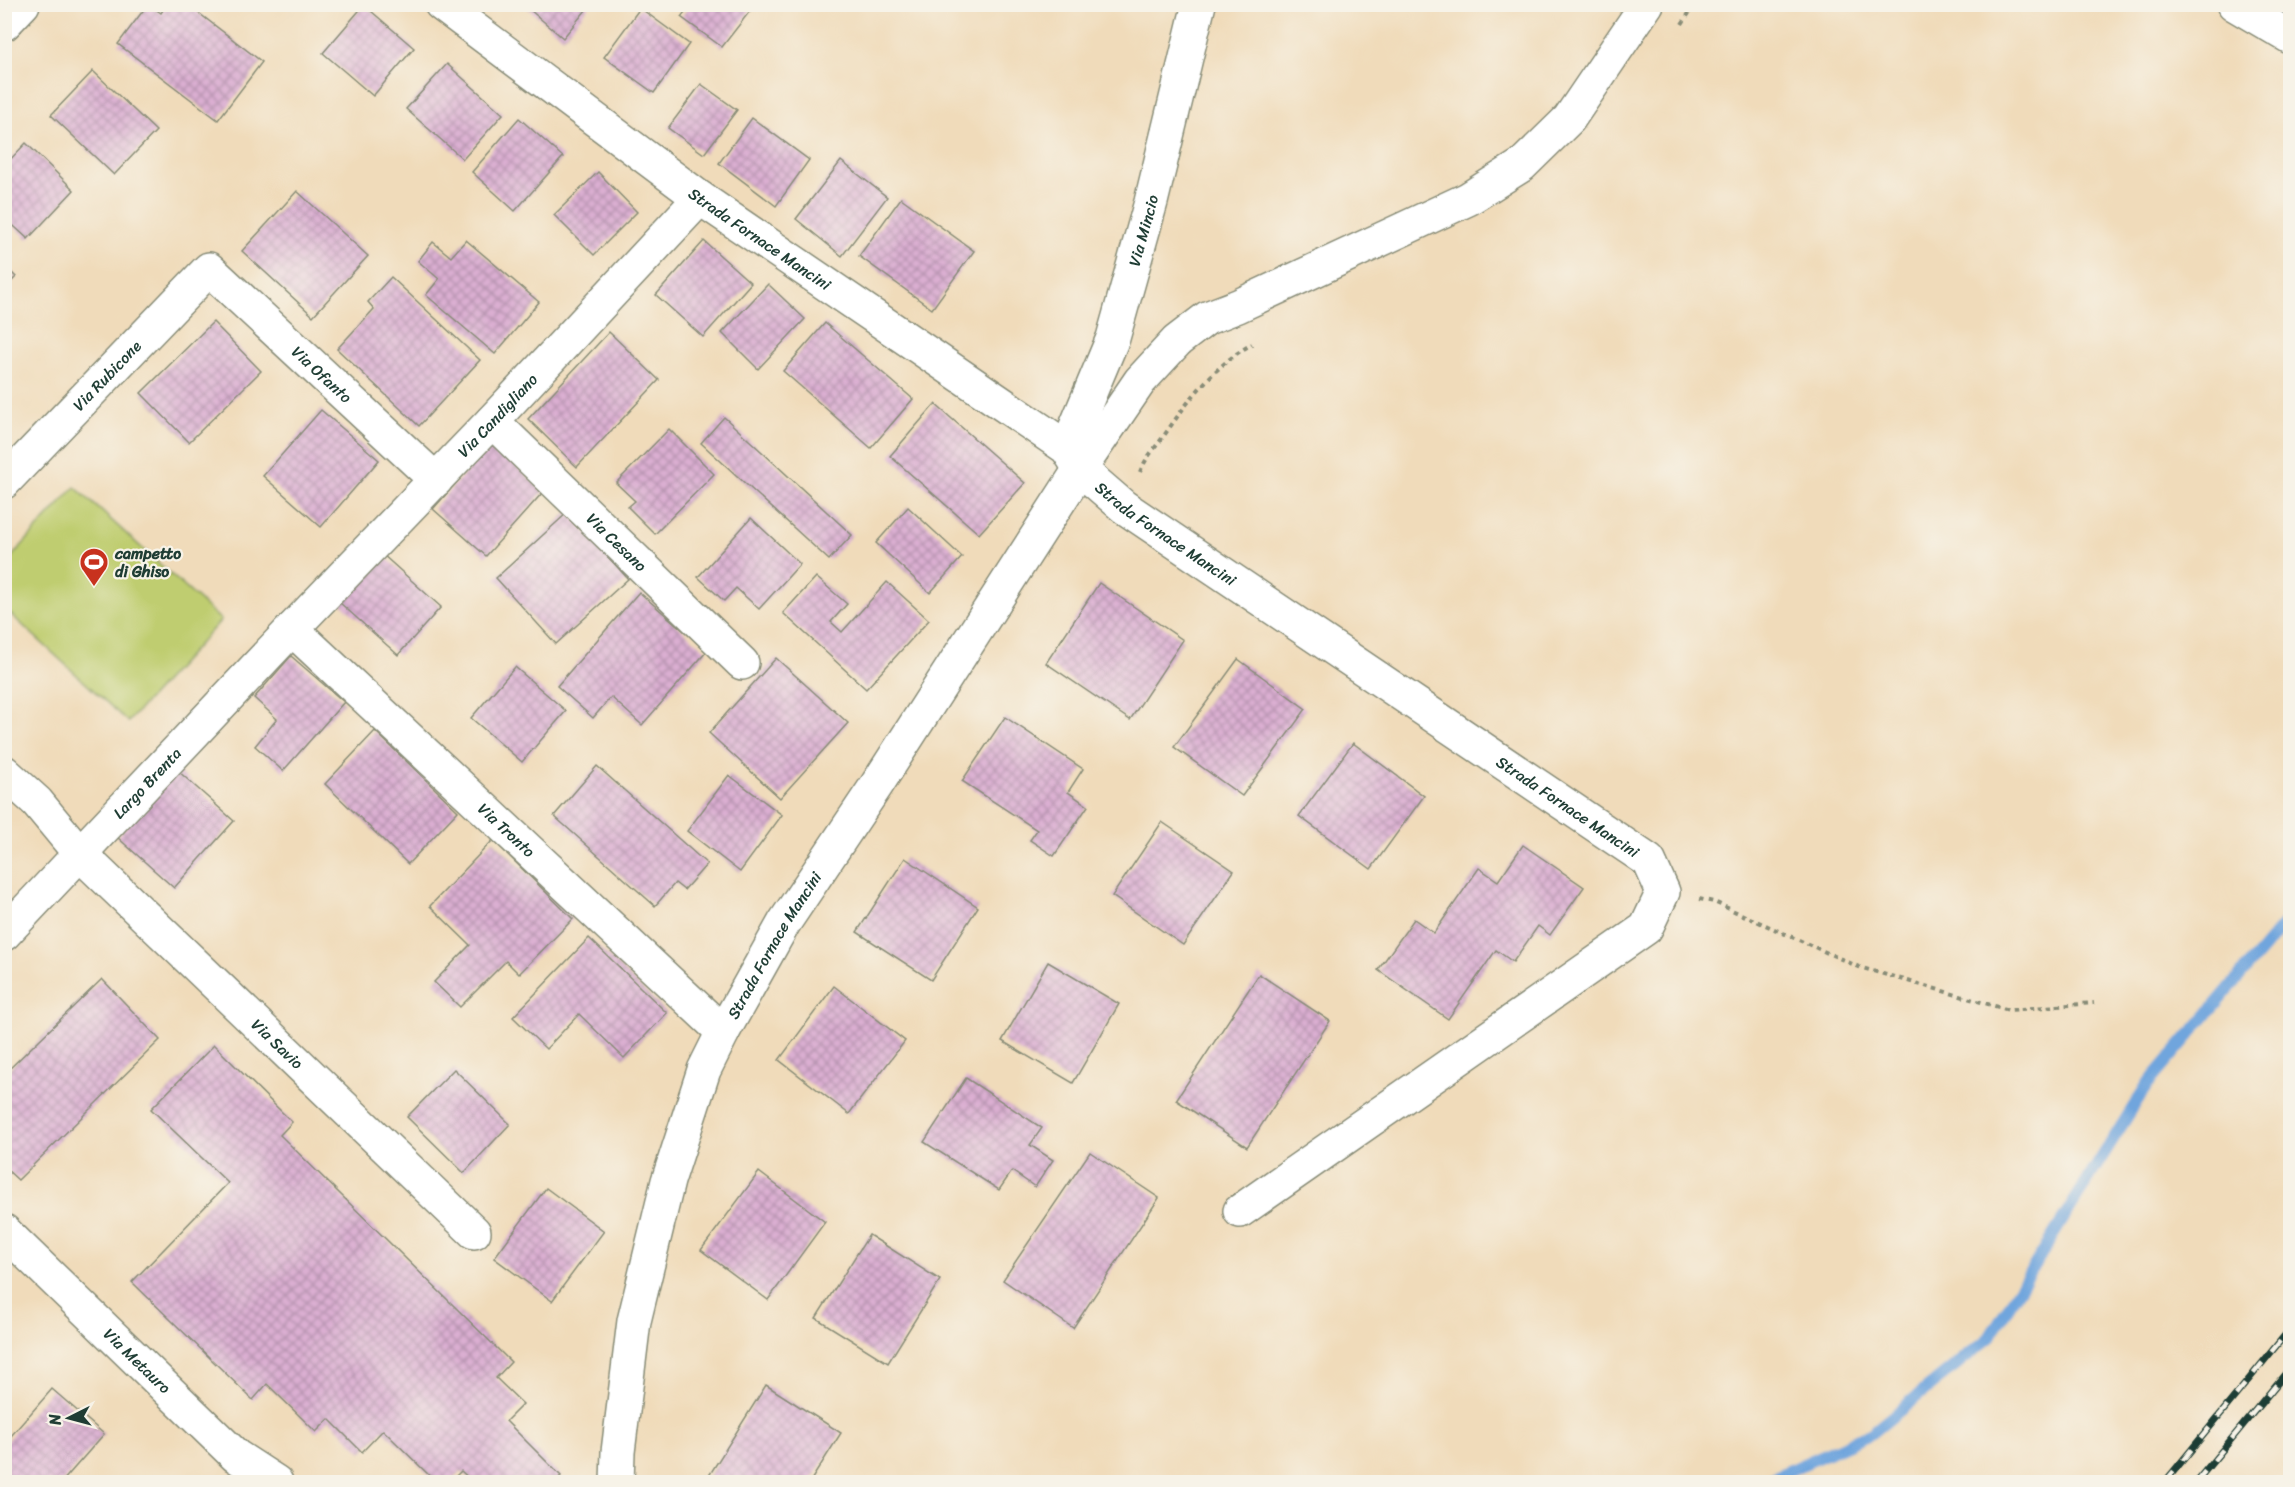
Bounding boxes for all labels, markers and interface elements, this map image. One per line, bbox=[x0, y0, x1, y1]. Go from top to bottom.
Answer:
street label: Strada Fornace Mancini bbox=[682, 180, 838, 299]
street label: Via Mincio bbox=[1120, 192, 1167, 270]
street label: Via Rubicone bbox=[65, 333, 149, 418]
street label: Via Ofanto bbox=[284, 338, 359, 411]
street label: Via Candigliano bbox=[450, 366, 545, 464]
street label: Strada Fornace Mancini bbox=[1088, 474, 1243, 594]
street label: Via Cesano bbox=[579, 506, 654, 579]
place label: campetto di Ghiso bbox=[114, 539, 181, 586]
sports icon: campetto di Ghiso bbox=[78, 546, 110, 588]
street label: Largo Brenta bbox=[106, 740, 189, 826]
street label: Strada Fornace Mancini bbox=[1490, 748, 1646, 866]
street label: Via Tronto bbox=[471, 795, 542, 865]
street label: Strada Fornace Mancini bbox=[719, 865, 830, 1025]
street label: Via Savio bbox=[244, 1011, 311, 1077]
street label: Via Metauro bbox=[96, 1321, 178, 1401]
north arrow bbox=[39, 1388, 99, 1448]
text: N bbox=[39, 1412, 70, 1428]

